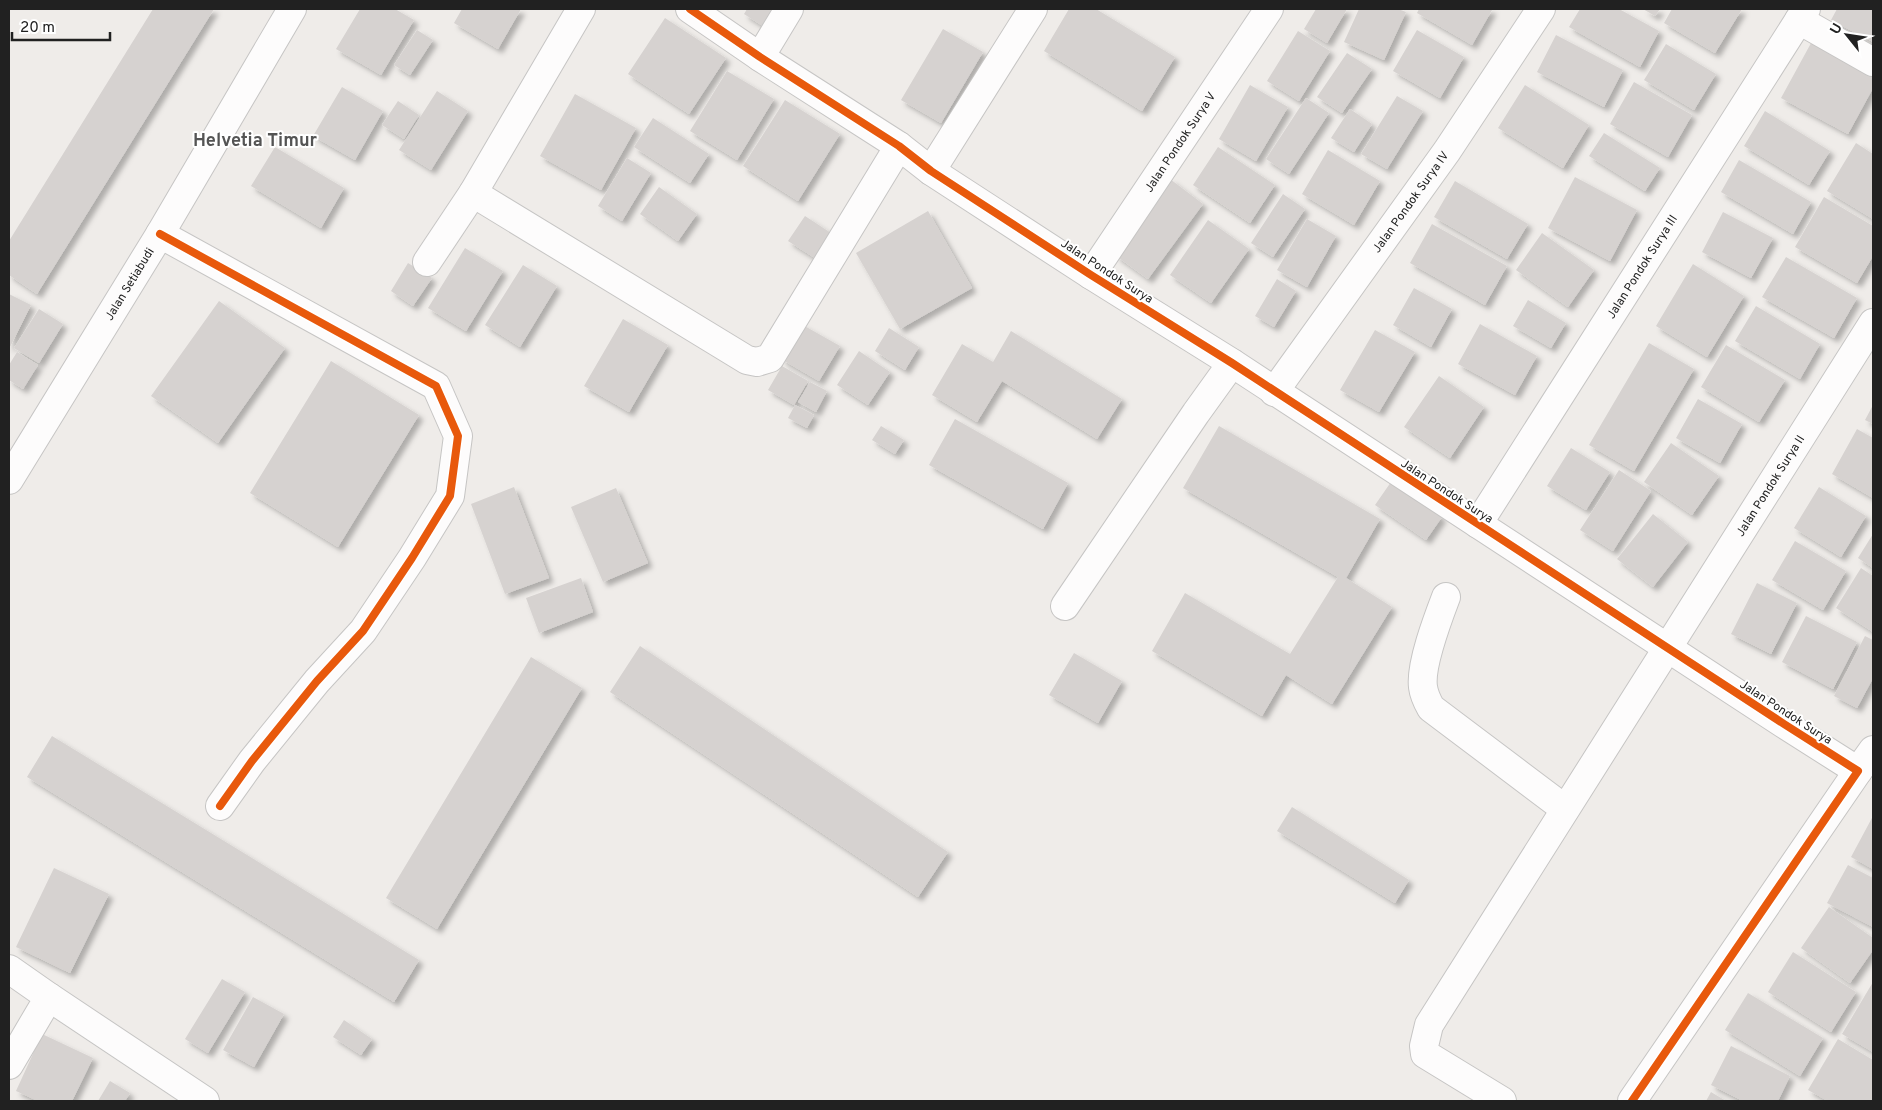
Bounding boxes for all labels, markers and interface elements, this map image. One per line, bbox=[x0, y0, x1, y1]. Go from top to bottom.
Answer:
scale bar bbox=[12, 10, 110, 42]
north arrow bbox=[1822, 10, 1872, 60]
text: 20 m bbox=[20, 19, 55, 38]
text: U bbox=[1827, 21, 1847, 38]
street label: Jalan Pondok Surya V bbox=[1142, 89, 1220, 196]
district label: Helvetia Timur bbox=[193, 130, 318, 153]
street label: Jalan Pondok Surya IV bbox=[1369, 148, 1453, 256]
street label: Jalan Pondok Surya III bbox=[1604, 212, 1682, 322]
street label: Jalan Pondok Surya bbox=[1057, 236, 1156, 308]
street label: Jalan Setiabudi bbox=[102, 245, 159, 324]
street label: Jalan Pondok Surya II bbox=[1733, 433, 1809, 540]
street label: Jalan Pondok Surya bbox=[1397, 456, 1496, 528]
street label: Jalan Pondok Surya bbox=[1736, 677, 1835, 749]

